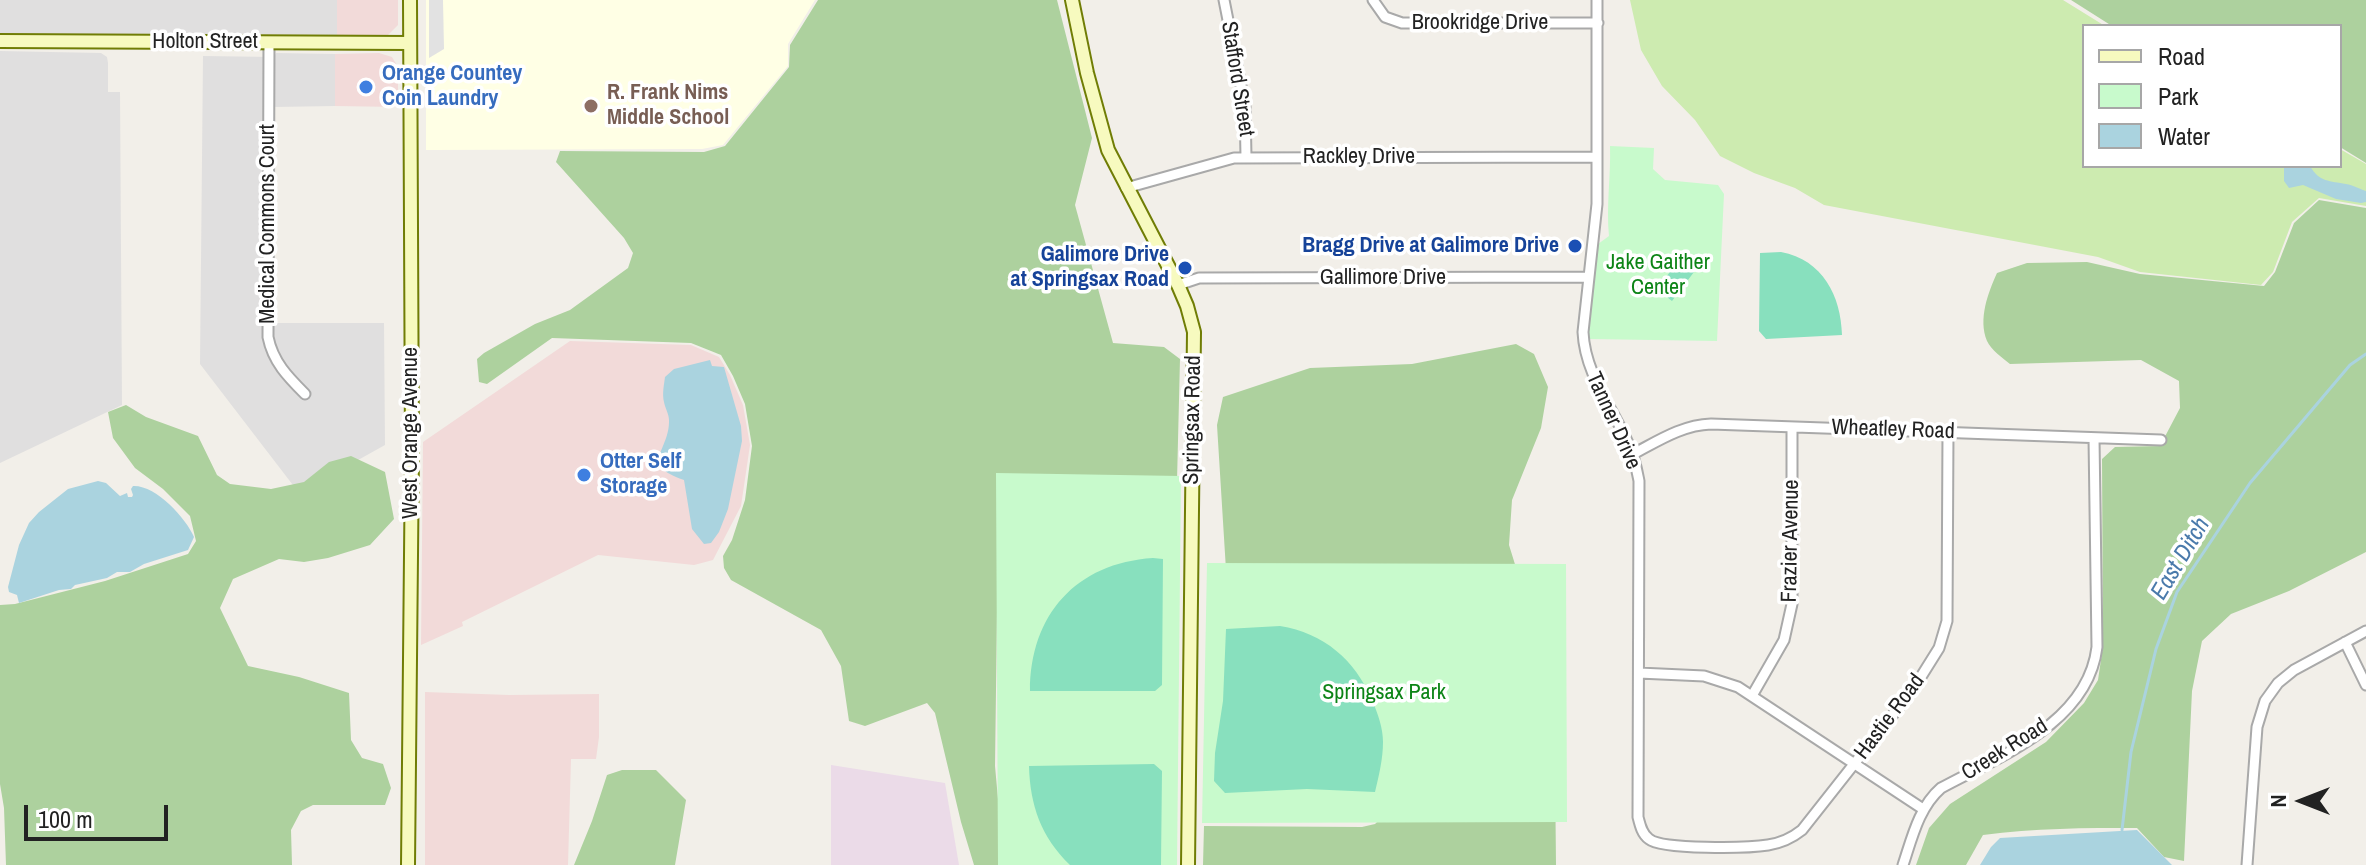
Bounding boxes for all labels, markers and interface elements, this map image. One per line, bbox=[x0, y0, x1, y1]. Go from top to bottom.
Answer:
street label: Brookridge Drive bbox=[1412, 10, 1548, 36]
street label: Stafford Street bbox=[1215, 20, 1259, 138]
legend bbox=[2082, 24, 2342, 168]
street label: Holton Street bbox=[152, 29, 258, 55]
text: Road bbox=[2158, 40, 2205, 72]
place label: Orange Countey Coin Laundry bbox=[382, 61, 522, 112]
marker: Orange Countey Coin Laundry bbox=[357, 78, 375, 96]
place label: R. Frank Nims Middle School bbox=[607, 80, 729, 132]
text: Park bbox=[2158, 80, 2198, 112]
marker: R. Frank Nims Middle School bbox=[582, 97, 600, 115]
text: Water bbox=[2158, 120, 2210, 152]
street label: Medical Commons Court bbox=[255, 124, 281, 324]
street label: Rackley Drive bbox=[1303, 144, 1415, 170]
place label: Bragg Drive at Galimore Drive bbox=[1302, 233, 1559, 259]
marker: Bragg Drive at Galimore Drive bbox=[1566, 237, 1584, 255]
place label: Galimore Drive at Springsax Road bbox=[1011, 242, 1169, 294]
park label: Jake Gaither Center bbox=[1606, 250, 1710, 302]
marker: Galimore Drive at Springsax Road bbox=[1176, 259, 1194, 277]
street label: Gallimore Drive bbox=[1320, 265, 1446, 291]
street label: West Orange Avenue bbox=[398, 347, 424, 519]
street label: Springsax Road bbox=[1179, 355, 1207, 485]
street label: Tanner Drive bbox=[1580, 368, 1646, 474]
street label: Wheatley Road bbox=[1831, 415, 1955, 445]
place label: Otter Self Storage bbox=[600, 449, 681, 500]
marker: Otter Self Storage bbox=[575, 466, 593, 484]
street label: Frazier Avenue bbox=[1777, 479, 1805, 603]
water label: East Ditch bbox=[2145, 513, 2217, 605]
street label: Hastie Road bbox=[1849, 669, 1931, 765]
park label: Springsax Park bbox=[1322, 680, 1446, 706]
street label: Creek Road bbox=[1957, 713, 2053, 787]
north arrow bbox=[2262, 761, 2342, 841]
scale bar bbox=[28, 789, 172, 839]
text: N bbox=[2263, 794, 2293, 808]
text: 100 m bbox=[38, 803, 93, 835]

